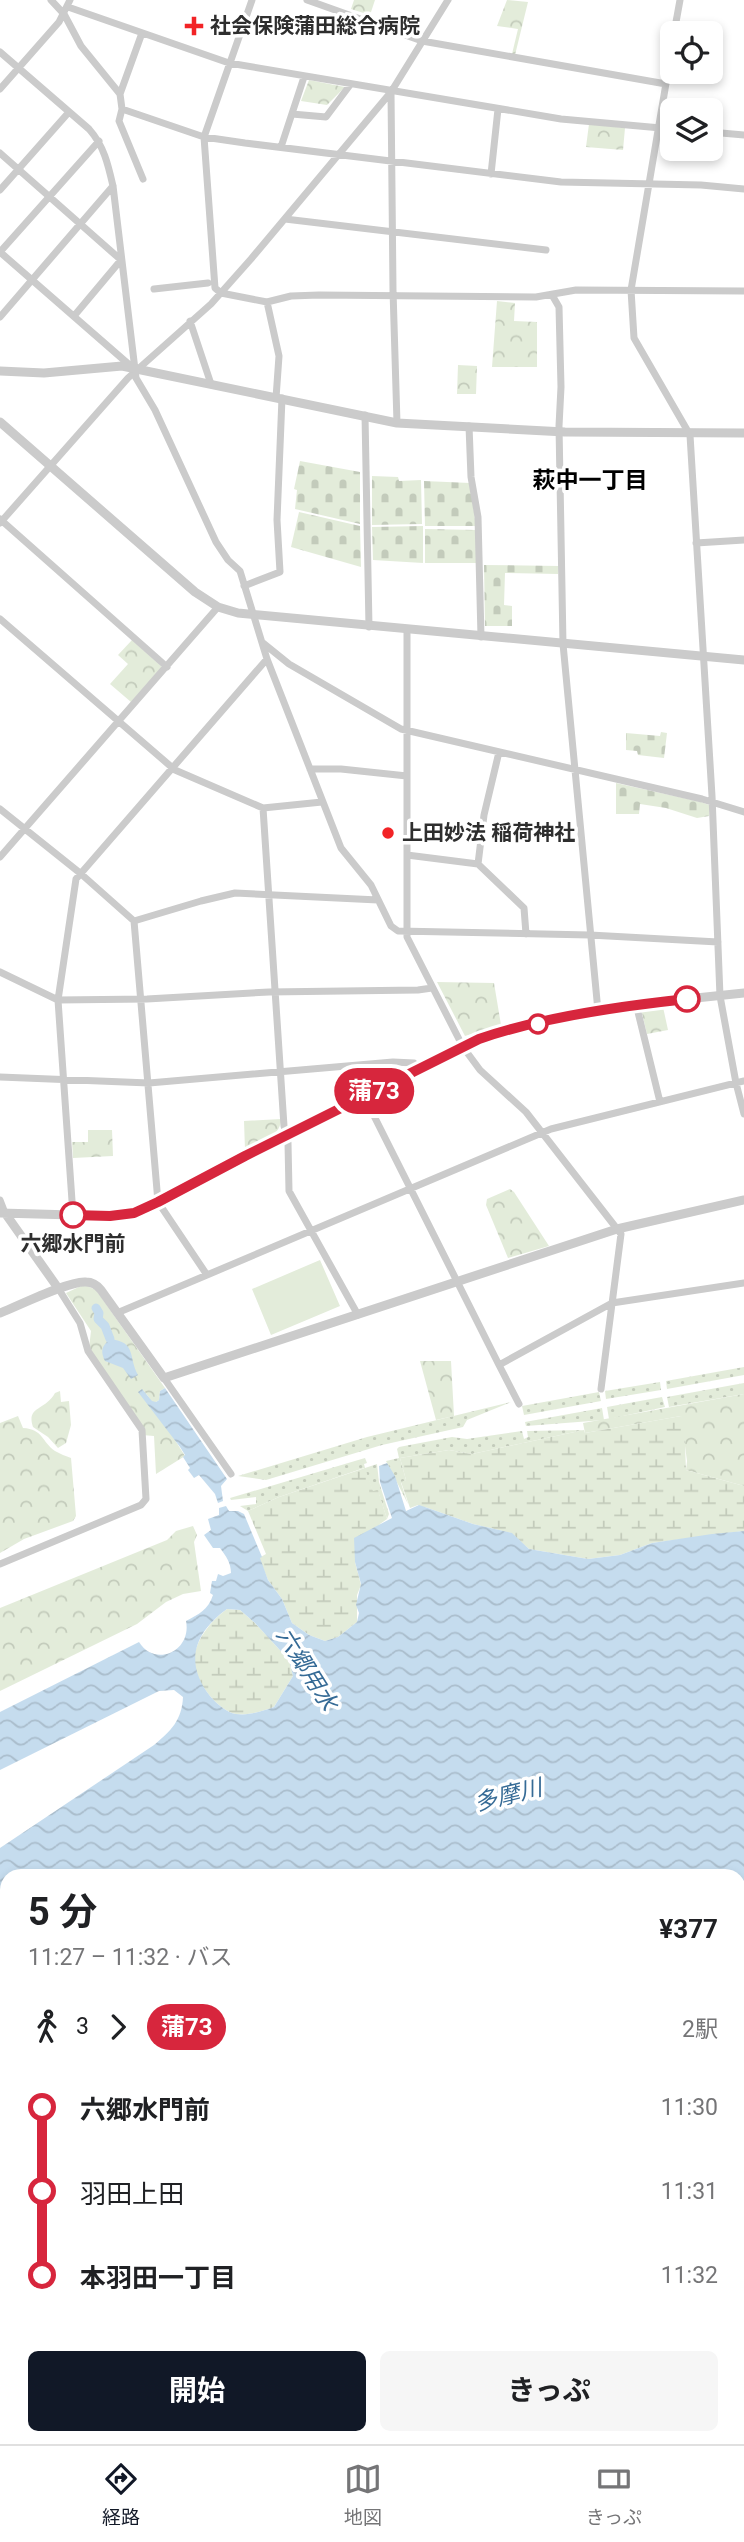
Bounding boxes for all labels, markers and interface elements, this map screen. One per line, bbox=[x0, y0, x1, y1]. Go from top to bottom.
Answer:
place label: 社会保険蒲田総合病院 bbox=[210, 14, 420, 38]
marker: 社会保険蒲田総合病院 bbox=[184, 16, 204, 36]
map controls bbox=[660, 21, 723, 161]
button: locate bbox=[660, 21, 723, 84]
button: layers bbox=[660, 98, 723, 161]
district label: 萩中一丁目 bbox=[533, 467, 648, 494]
place label: 上田妙法 稲荷神社 bbox=[402, 821, 575, 845]
marker: 上田妙法 稲荷神社 bbox=[380, 825, 396, 841]
unlabelled marker bbox=[674, 986, 700, 1012]
unlabelled marker bbox=[528, 1014, 548, 1034]
line badge: 蒲73 bbox=[334, 1068, 414, 1114]
text: 蒲73 bbox=[348, 1077, 400, 1105]
marker: 六郷水門前 bbox=[60, 1202, 86, 1228]
place label: 六郷水門前 bbox=[21, 1232, 126, 1256]
water label: 六郷用水 bbox=[271, 1623, 344, 1718]
water label: 多摩川 bbox=[471, 1773, 548, 1817]
text: 5 分 bbox=[28, 1890, 97, 1934]
text: ¥377 bbox=[659, 1914, 718, 1944]
text: 11:27 – 11:32 · バス bbox=[28, 1944, 232, 1971]
icon: walk bbox=[28, 2008, 66, 2046]
icon: forward bbox=[99, 2008, 137, 2046]
text: 3 bbox=[76, 2013, 89, 2040]
text: 蒲73 bbox=[161, 2013, 212, 2041]
text: 2駅 bbox=[682, 2016, 718, 2043]
text: 11:30 bbox=[661, 2094, 718, 2121]
text: 六郷水門前 bbox=[80, 2095, 210, 2125]
text: 11:31 bbox=[661, 2178, 718, 2205]
text: 羽田上田 bbox=[80, 2179, 184, 2209]
text: 11:32 bbox=[661, 2262, 718, 2289]
text: 本羽田一丁目 bbox=[80, 2263, 236, 2293]
button: 開始 bbox=[28, 2351, 366, 2431]
button: きっぷ bbox=[380, 2351, 718, 2431]
tab: 経路 bbox=[102, 2460, 140, 2529]
tab: 地図 bbox=[344, 2460, 382, 2529]
tab: きっぷ bbox=[586, 2460, 642, 2529]

